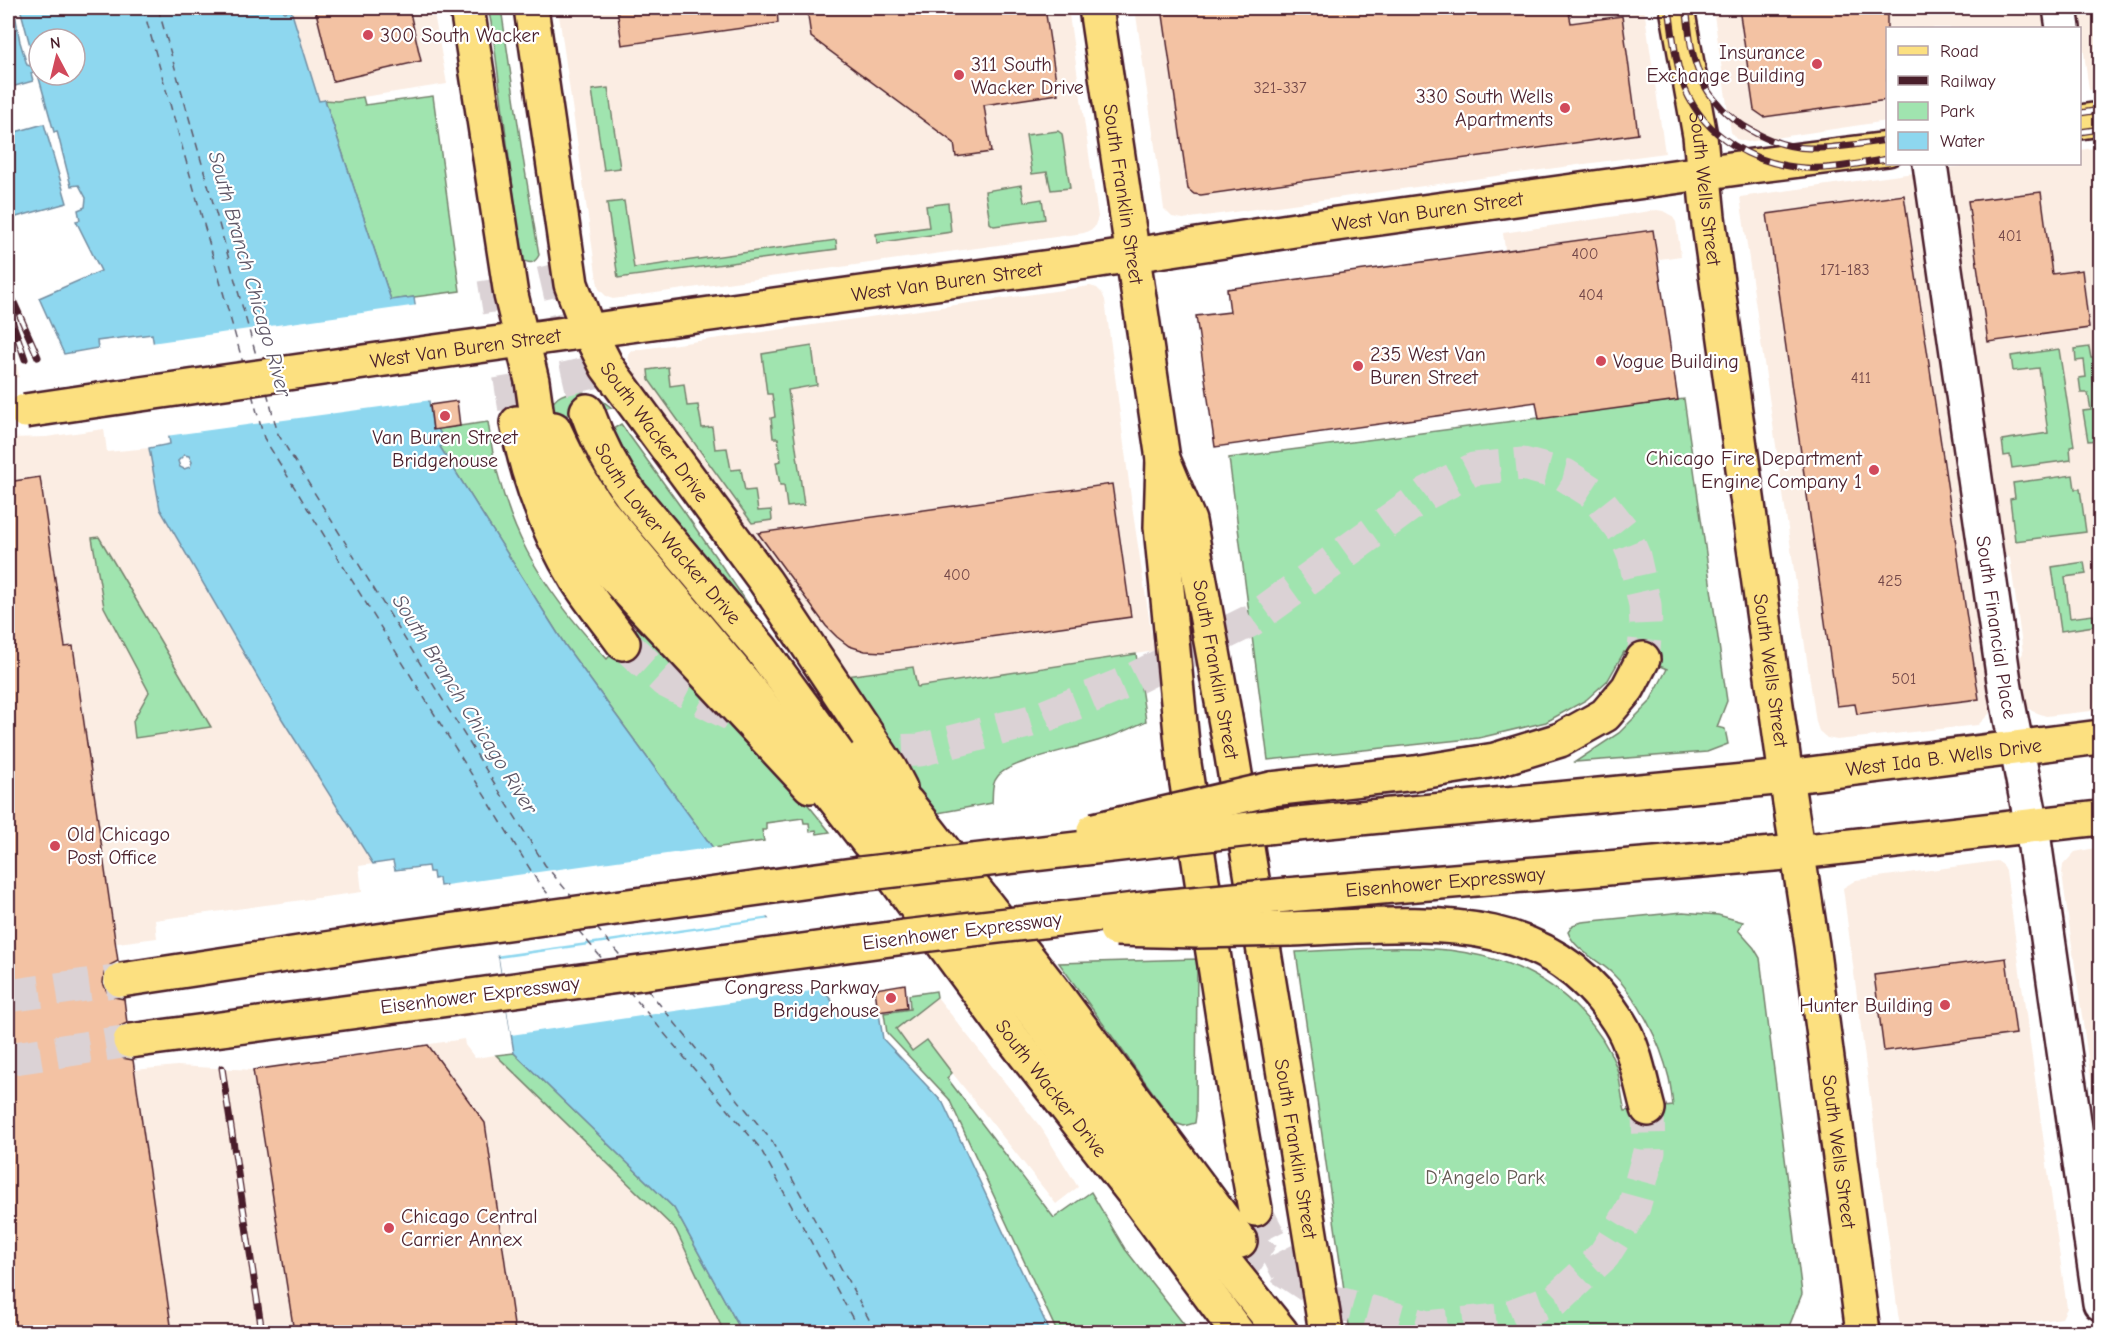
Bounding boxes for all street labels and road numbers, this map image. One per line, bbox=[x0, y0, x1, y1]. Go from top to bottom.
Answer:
street label: South Franklin Street bbox=[1099, 102, 1149, 287]
street label: South Wells Street bbox=[1684, 110, 1726, 268]
street label: West Van Buren Street bbox=[1331, 186, 1526, 236]
street label: West Van Buren Street bbox=[850, 257, 1045, 306]
street label: West Van Buren Street bbox=[368, 323, 563, 373]
street label: South Wacker Drive bbox=[596, 357, 714, 506]
street label: South Lower Wacker Drive bbox=[590, 439, 746, 629]
street label: South Financial Place bbox=[1972, 534, 2022, 721]
street label: South Franklin Street bbox=[1188, 578, 1244, 762]
street label: South Wells Street bbox=[1749, 592, 1793, 750]
street label: West Ida B. Wells Drive bbox=[1844, 733, 2043, 781]
street label: Eisenhower Expressway bbox=[1344, 862, 1546, 902]
street label: Eisenhower Expressway bbox=[861, 907, 1063, 955]
street label: Eisenhower Expressway bbox=[379, 971, 581, 1019]
street label: South Wacker Drive bbox=[991, 1015, 1112, 1161]
street label: South Franklin Street bbox=[1270, 1057, 1322, 1242]
street label: South Wells Street bbox=[1818, 1073, 1861, 1231]

